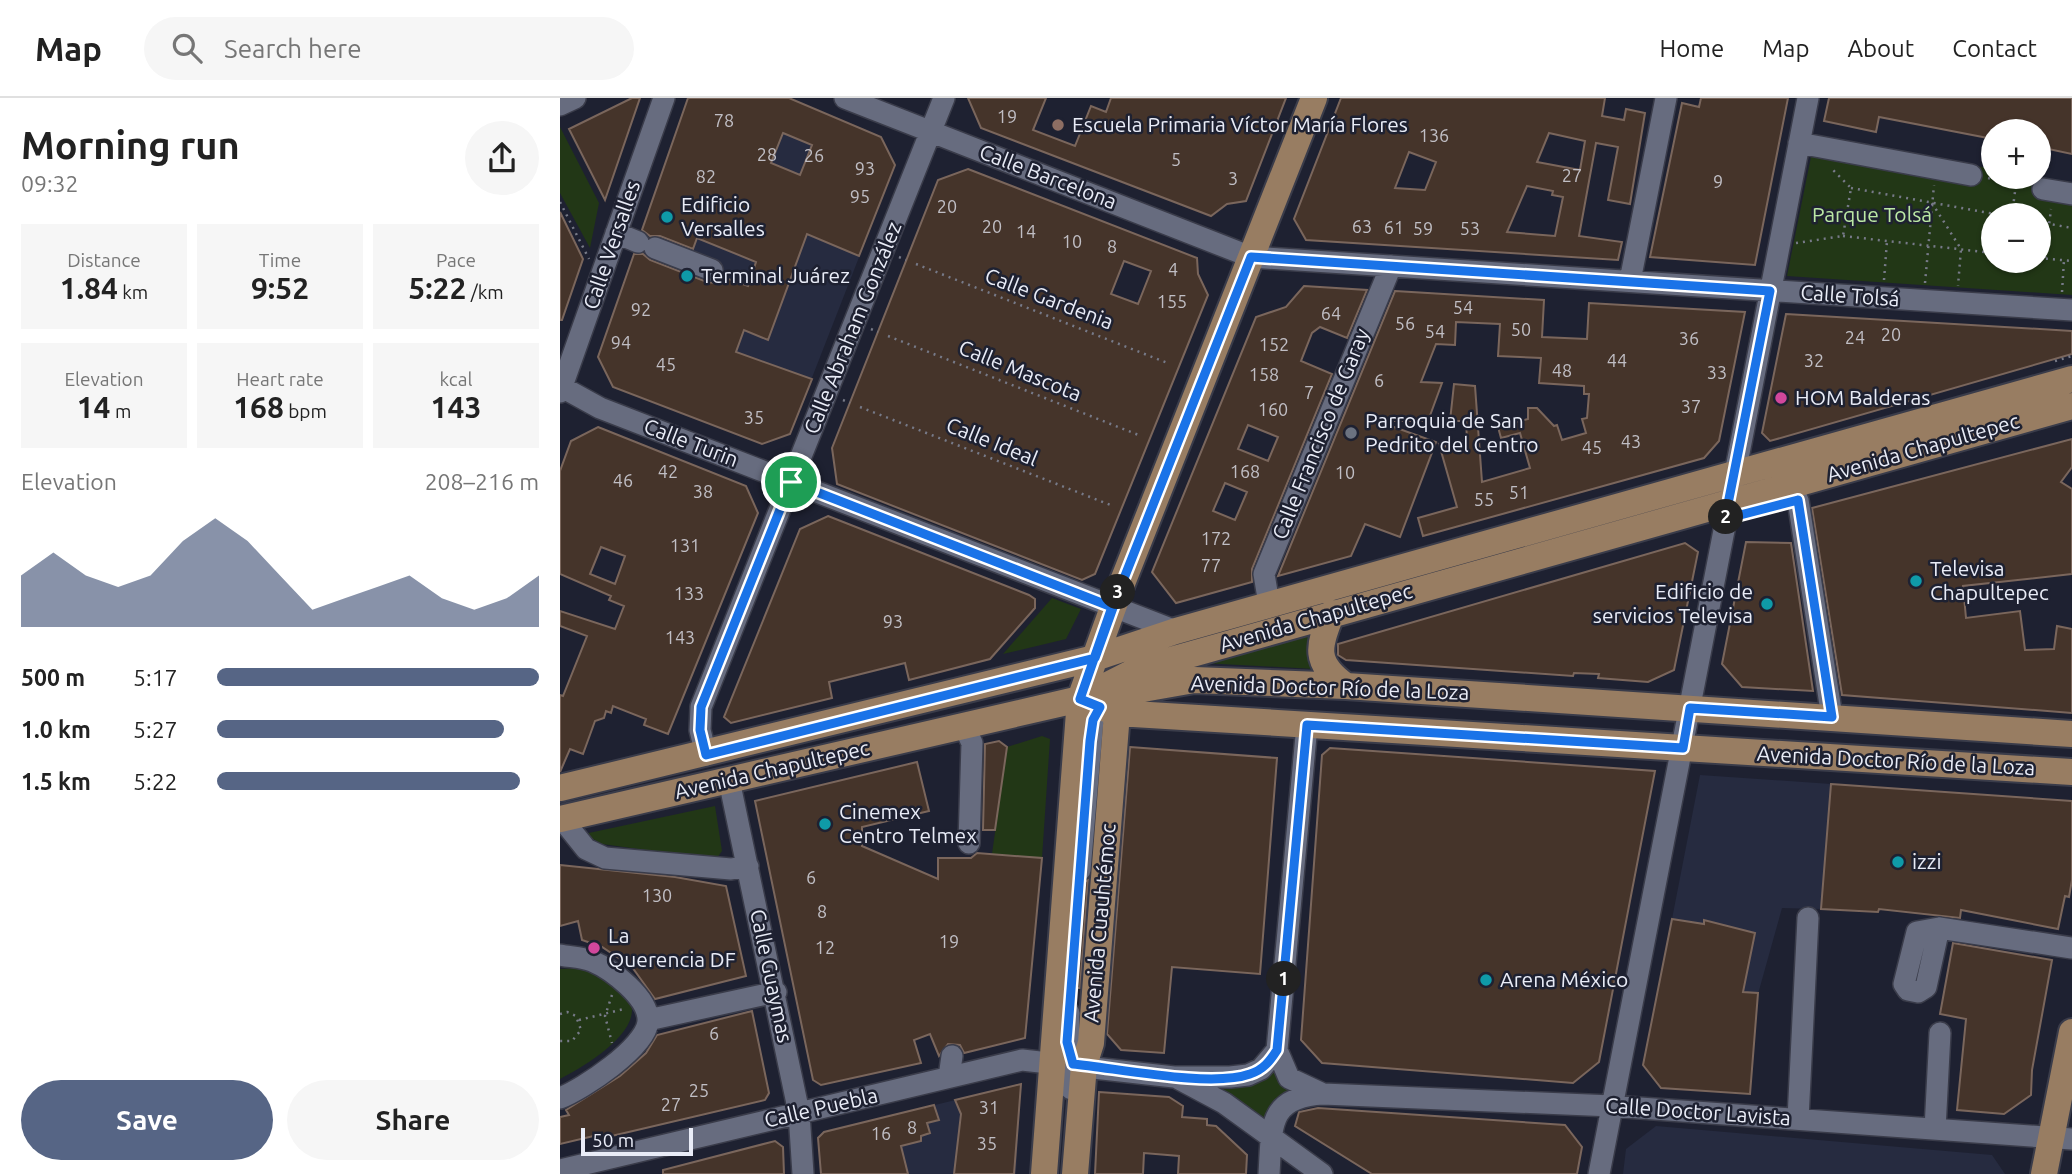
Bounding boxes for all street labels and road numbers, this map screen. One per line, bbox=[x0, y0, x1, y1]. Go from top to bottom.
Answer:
street label: Calle Barcelona bbox=[976, 139, 1120, 213]
street label: Calle Versalles bbox=[578, 177, 644, 312]
street label: Calle Abraham González bbox=[798, 218, 906, 437]
street label: Calle Gardenia bbox=[982, 263, 1117, 334]
street label: Calle Tolsá bbox=[1800, 280, 1901, 310]
street label: Calle Francisco de Garay bbox=[1267, 325, 1373, 543]
street label: Calle Mascota bbox=[955, 335, 1085, 406]
street label: Avenida Chapultepec bbox=[1824, 408, 2022, 486]
street label: Calle Ideal bbox=[943, 412, 1042, 470]
street label: Calle Turin bbox=[641, 413, 742, 471]
street label: Avenida Chapultepec bbox=[1217, 578, 1415, 656]
street label: Avenida Doctor Río de la Loza bbox=[1190, 670, 1470, 704]
street label: Avenida Chapultepec bbox=[672, 735, 872, 803]
street label: Avenida Doctor Río de la Loza bbox=[1756, 741, 2036, 779]
street label: Avenida Cuauhtémoc bbox=[1078, 822, 1120, 1023]
street label: Calle Guaymas bbox=[746, 907, 798, 1045]
street label: Calle Puebla bbox=[762, 1082, 880, 1132]
street label: Calle Doctor Lavista bbox=[1604, 1093, 1792, 1129]

